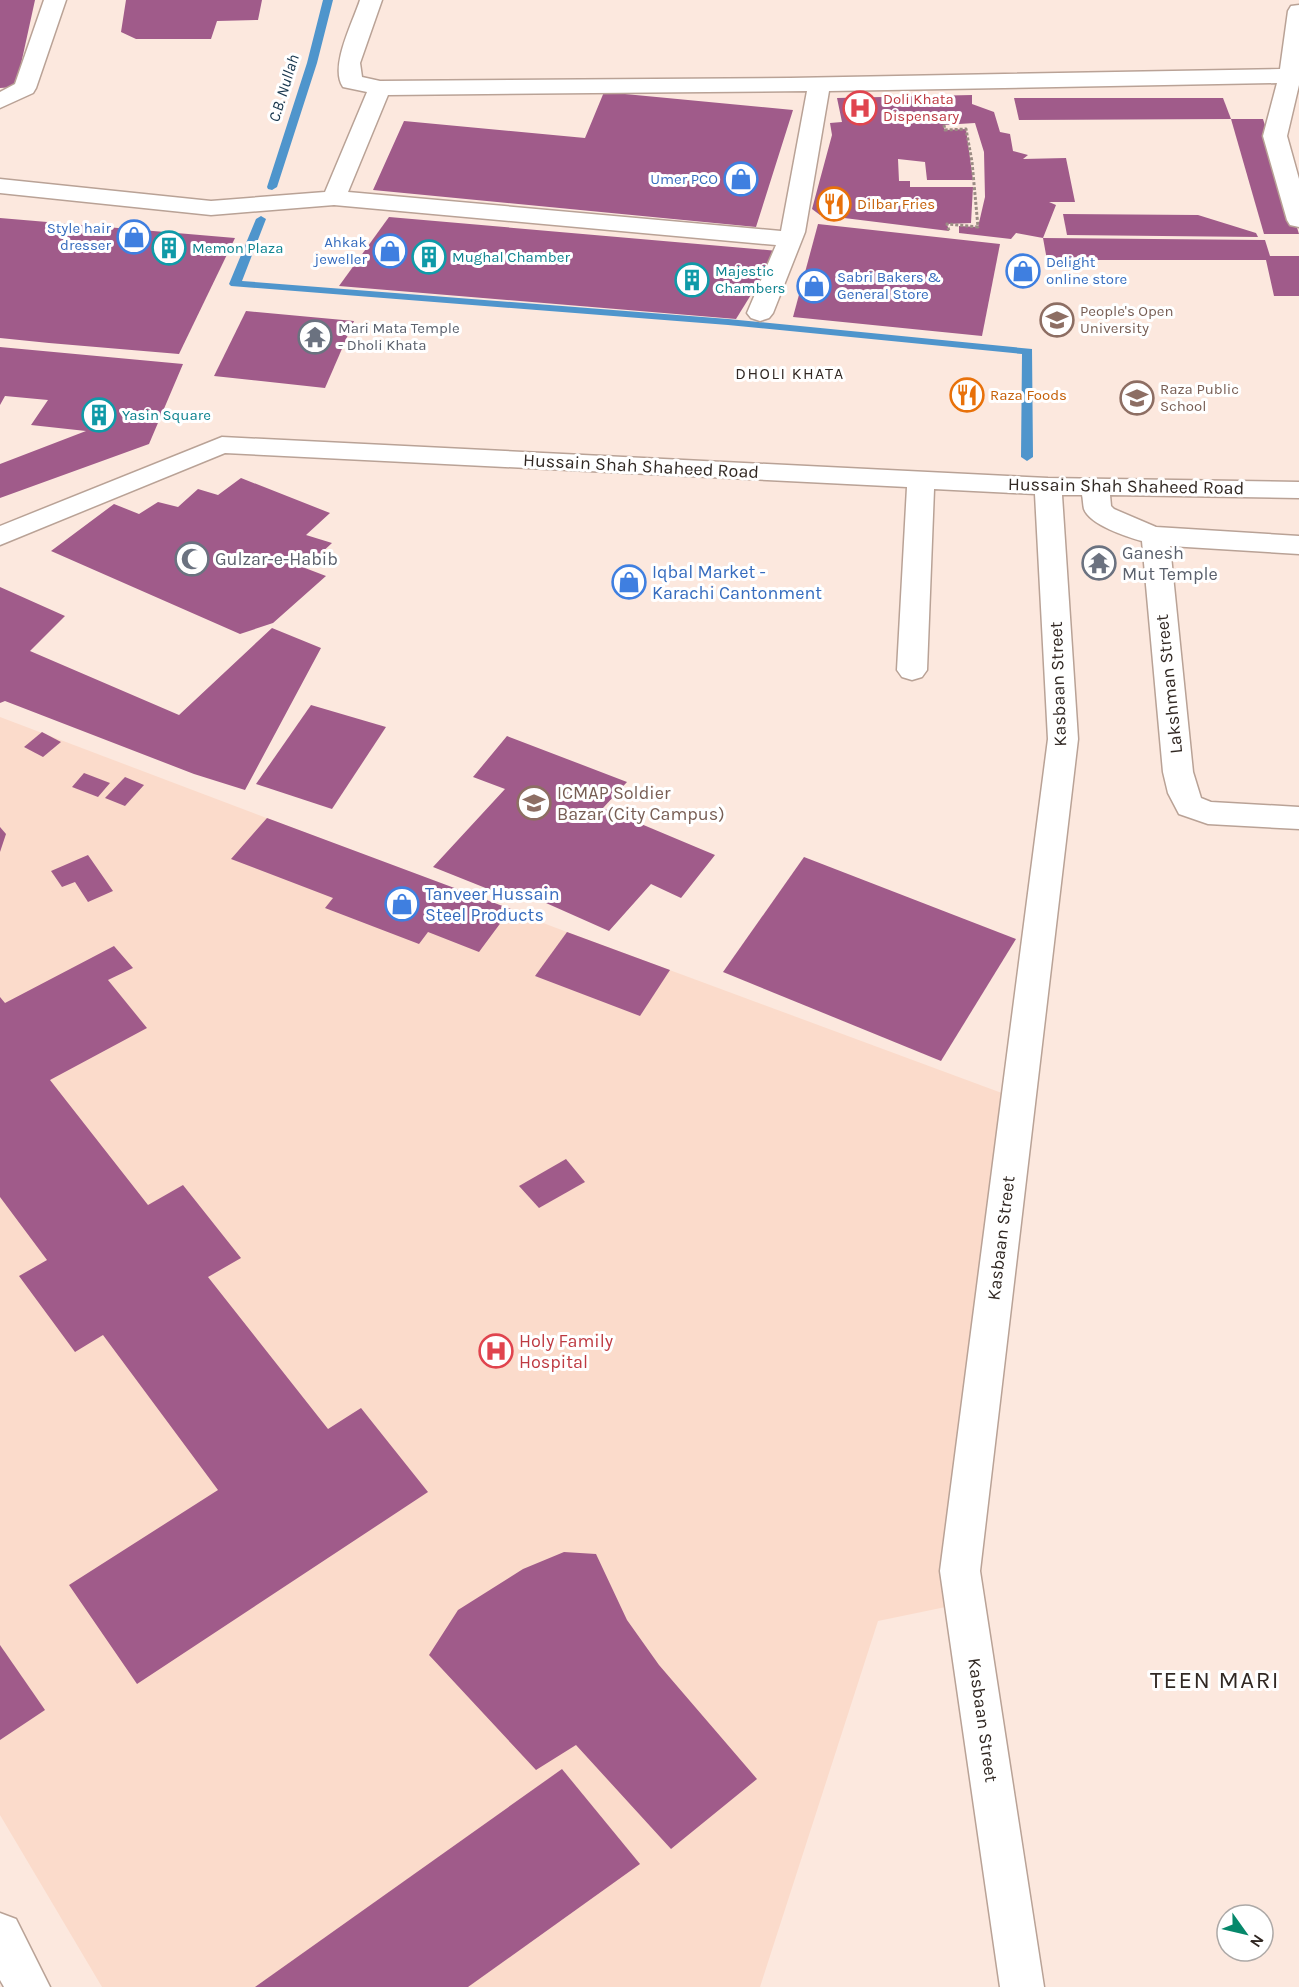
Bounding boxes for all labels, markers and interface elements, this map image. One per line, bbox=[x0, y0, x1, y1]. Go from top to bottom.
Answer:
water label: C.B. Nullah bbox=[264, 52, 303, 124]
hospital icon: Doli Khata Dispensary bbox=[842, 90, 878, 126]
place label: Doli Khata Dispensary bbox=[883, 90, 959, 125]
shop icon: Umer PCO bbox=[723, 161, 759, 197]
place label: Umer PCO bbox=[650, 170, 718, 188]
restaurant icon: Dilbar Fries bbox=[816, 186, 852, 222]
place label: Dilbar Fries bbox=[857, 195, 935, 213]
place label: Style hair dresser bbox=[47, 219, 112, 254]
shop icon: Style hair dresser bbox=[116, 219, 152, 255]
building icon: Memon Plaza bbox=[151, 230, 187, 266]
place label: Ahkak jeweller bbox=[313, 233, 368, 268]
shop icon: Ahkak jeweller bbox=[372, 233, 408, 269]
place label: Memon Plaza bbox=[192, 239, 283, 257]
building icon: Mughal Chamber bbox=[411, 239, 447, 275]
place label: Mughal Chamber bbox=[452, 248, 570, 266]
shop icon: Delight online store bbox=[1005, 253, 1041, 289]
place label: Delight online store bbox=[1046, 253, 1127, 288]
building icon: Majestic Chambers bbox=[674, 262, 710, 298]
place label: Majestic Chambers bbox=[715, 262, 785, 297]
shop icon: Sabri Bakers & General Store bbox=[796, 268, 832, 304]
place label: Sabri Bakers & General Store bbox=[837, 268, 941, 303]
school or university icon: People's Open University bbox=[1039, 302, 1075, 338]
place label: People's Open University bbox=[1080, 302, 1174, 337]
temple icon: Mari Mata Temple - Dholi Khata bbox=[297, 319, 333, 355]
place label: Mari Mata Temple - Dholi Khata bbox=[338, 319, 460, 354]
district label: DHOLI KHATA bbox=[735, 364, 845, 383]
restaurant icon: Raza Foods bbox=[949, 377, 985, 413]
school or university icon: Raza Public School bbox=[1119, 380, 1155, 416]
place label: Raza Public School bbox=[1160, 380, 1239, 415]
place label: Raza Foods bbox=[990, 386, 1067, 404]
building icon: Yasin Square bbox=[81, 397, 117, 433]
place label: Yasin Square bbox=[122, 406, 211, 424]
street label: Hussain Shah Shaheed Road bbox=[522, 449, 760, 483]
street label: Hussain Shah Shaheed Road bbox=[1008, 473, 1244, 499]
mosque icon: Gulzar-e-Habib bbox=[174, 541, 210, 577]
place label: Ganesh Mut Temple bbox=[1122, 542, 1218, 585]
temple icon: Ganesh Mut Temple bbox=[1081, 545, 1117, 581]
place label: Gulzar-e-Habib bbox=[215, 548, 338, 570]
place label: Iqbal Market - Karachi Cantonment bbox=[652, 561, 822, 604]
shop icon: Iqbal Market - Karachi Cantonment bbox=[611, 564, 647, 600]
street label: Lakshman Street bbox=[1151, 613, 1187, 755]
street label: Kasbaan Street bbox=[1045, 621, 1071, 747]
place label: ICMAP Soldier Bazar (City Campus) bbox=[557, 782, 725, 825]
school or university icon: ICMAP Soldier Bazar (City Campus) bbox=[516, 785, 552, 821]
place label: Tanveer Hussain Steel Products bbox=[425, 883, 560, 926]
shop icon: Tanveer Hussain Steel Products bbox=[384, 886, 420, 922]
street label: Kasbaan Street bbox=[982, 1174, 1020, 1302]
place label: Holy Family Hospital bbox=[519, 1330, 614, 1373]
hospital icon: Holy Family Hospital bbox=[478, 1333, 514, 1369]
street label: Kasbaan Street bbox=[963, 1656, 1003, 1784]
district label: TEEN MARI bbox=[1150, 1666, 1280, 1694]
north arrow bbox=[1215, 1903, 1275, 1963]
text: N bbox=[1246, 1931, 1268, 1951]

